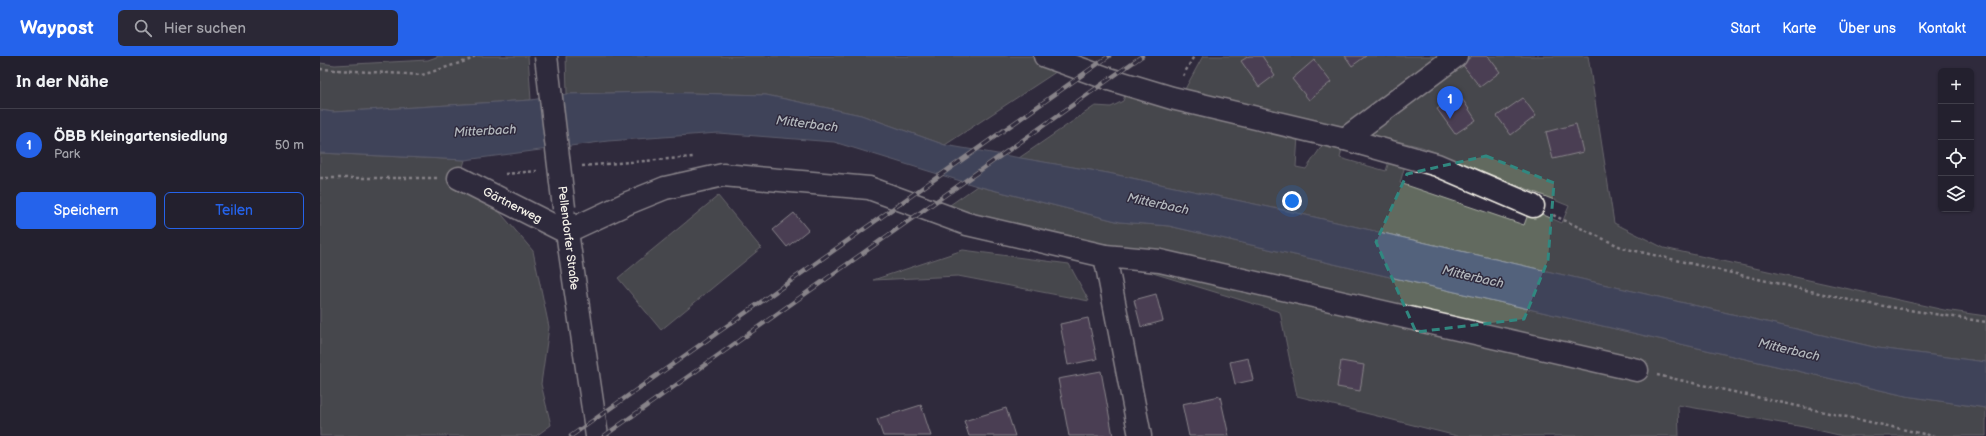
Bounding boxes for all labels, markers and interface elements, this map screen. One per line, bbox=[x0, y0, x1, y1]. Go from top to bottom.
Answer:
search box bbox=[118, 10, 398, 46]
text: Waypost bbox=[20, 17, 94, 40]
icon: search bbox=[132, 17, 154, 39]
text: Hier suchen bbox=[164, 19, 246, 38]
text: Start bbox=[1730, 20, 1760, 37]
text: Karte bbox=[1782, 20, 1816, 37]
text: Über uns bbox=[1838, 20, 1896, 37]
text: Kontakt bbox=[1918, 20, 1966, 37]
map controls bbox=[1938, 68, 1974, 212]
button: + bbox=[1938, 68, 1974, 104]
text: In der Nähe bbox=[16, 72, 109, 92]
pin: 1 bbox=[1437, 86, 1463, 119]
button: − bbox=[1938, 104, 1974, 140]
water label: Mitterbach bbox=[775, 112, 839, 136]
water label: Mitterbach bbox=[453, 121, 517, 141]
text: ÖBB Kleingartensiedlung bbox=[54, 127, 228, 146]
text: 1 bbox=[26, 137, 32, 153]
text: 50 m bbox=[275, 137, 304, 153]
button: locate bbox=[1938, 140, 1974, 176]
text: Park bbox=[54, 146, 80, 162]
button: layers bbox=[1938, 176, 1974, 212]
street label: Gärtnerweg bbox=[481, 184, 545, 226]
street label: Pellendorfer Straße bbox=[554, 185, 582, 291]
water label: Mitterbach bbox=[1126, 190, 1190, 218]
your location bbox=[1282, 191, 1302, 211]
button: Speichern bbox=[16, 192, 156, 229]
button: Teilen bbox=[164, 192, 304, 229]
water label: Mitterbach bbox=[1441, 262, 1505, 292]
water label: Mitterbach bbox=[1757, 335, 1821, 365]

